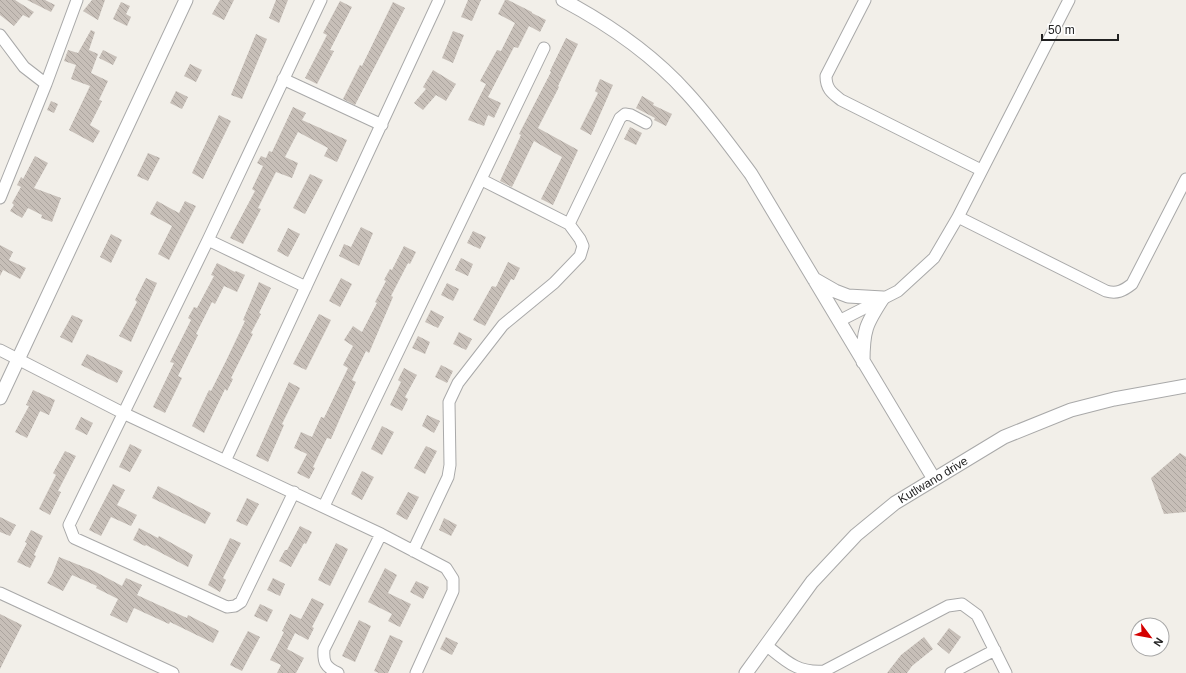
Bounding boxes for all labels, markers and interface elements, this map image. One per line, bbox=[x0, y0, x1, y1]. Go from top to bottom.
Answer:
scale bar bbox=[1042, 16, 1118, 42]
text: 50 m bbox=[1048, 23, 1075, 37]
street label: Kutlwano drive bbox=[896, 454, 971, 506]
north arrow bbox=[1130, 617, 1170, 657]
text: N bbox=[1151, 636, 1166, 649]

